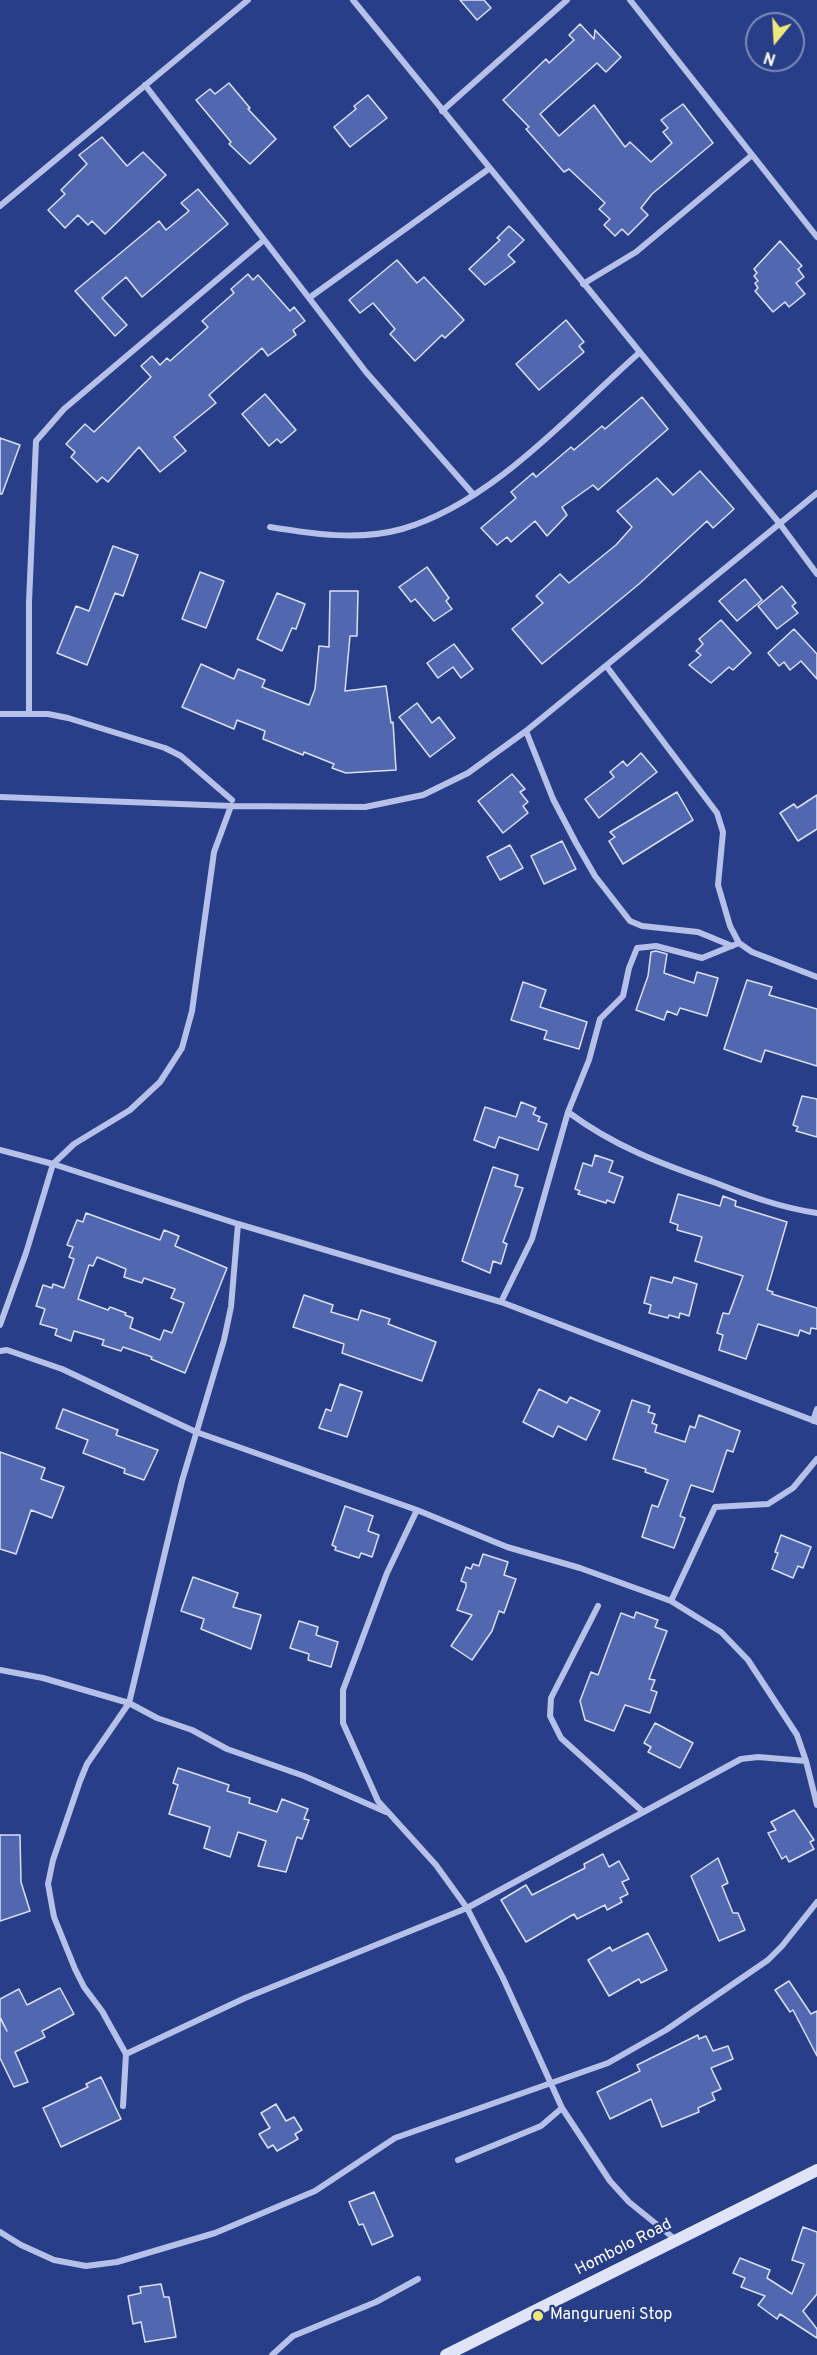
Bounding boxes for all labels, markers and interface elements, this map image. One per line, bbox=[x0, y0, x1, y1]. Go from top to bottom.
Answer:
north arrow bbox=[745, 12, 805, 72]
text: N bbox=[761, 46, 779, 69]
street label: Hombolo Road bbox=[573, 2215, 675, 2281]
place label: Mangurueni Stop bbox=[550, 2306, 672, 2326]
marker: Mangurueni Stop bbox=[531, 2309, 545, 2323]

